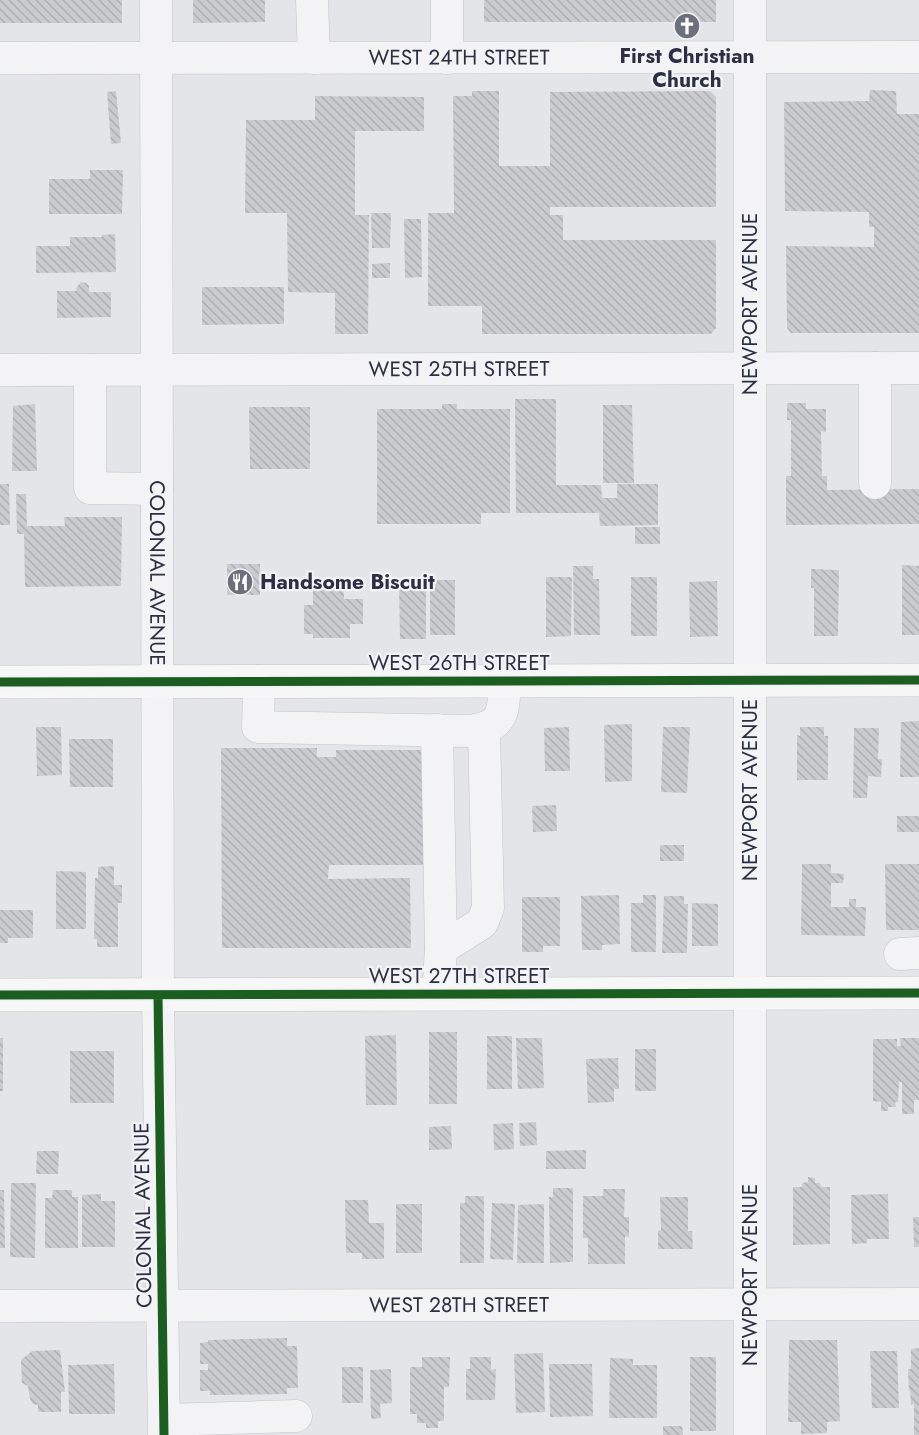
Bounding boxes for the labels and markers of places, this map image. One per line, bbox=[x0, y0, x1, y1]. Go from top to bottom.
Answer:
church icon: First Christian Church bbox=[672, 11, 702, 41]
place label: First Christian Church bbox=[619, 41, 755, 95]
restaurant icon: Handsome Biscuit bbox=[225, 567, 255, 597]
place label: Handsome Biscuit bbox=[260, 567, 435, 597]

